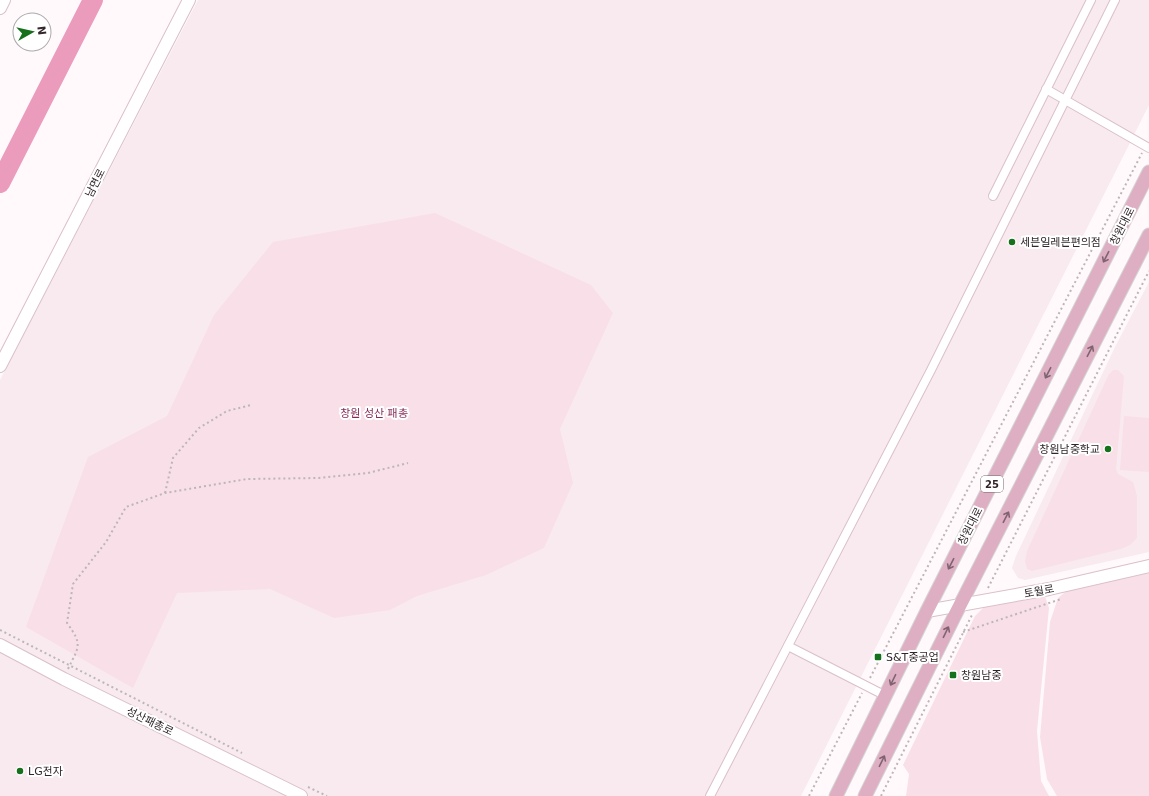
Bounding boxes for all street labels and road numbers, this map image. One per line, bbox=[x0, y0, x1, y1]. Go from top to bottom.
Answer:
street label: 남면로 bbox=[83, 167, 108, 200]
street label: 창원대로 bbox=[1107, 205, 1137, 247]
road number: 25 bbox=[981, 476, 1003, 492]
street label: 창원대로 bbox=[955, 505, 985, 547]
street label: 토월로 bbox=[1023, 582, 1055, 601]
street label: 성산패총로 bbox=[124, 705, 175, 738]

